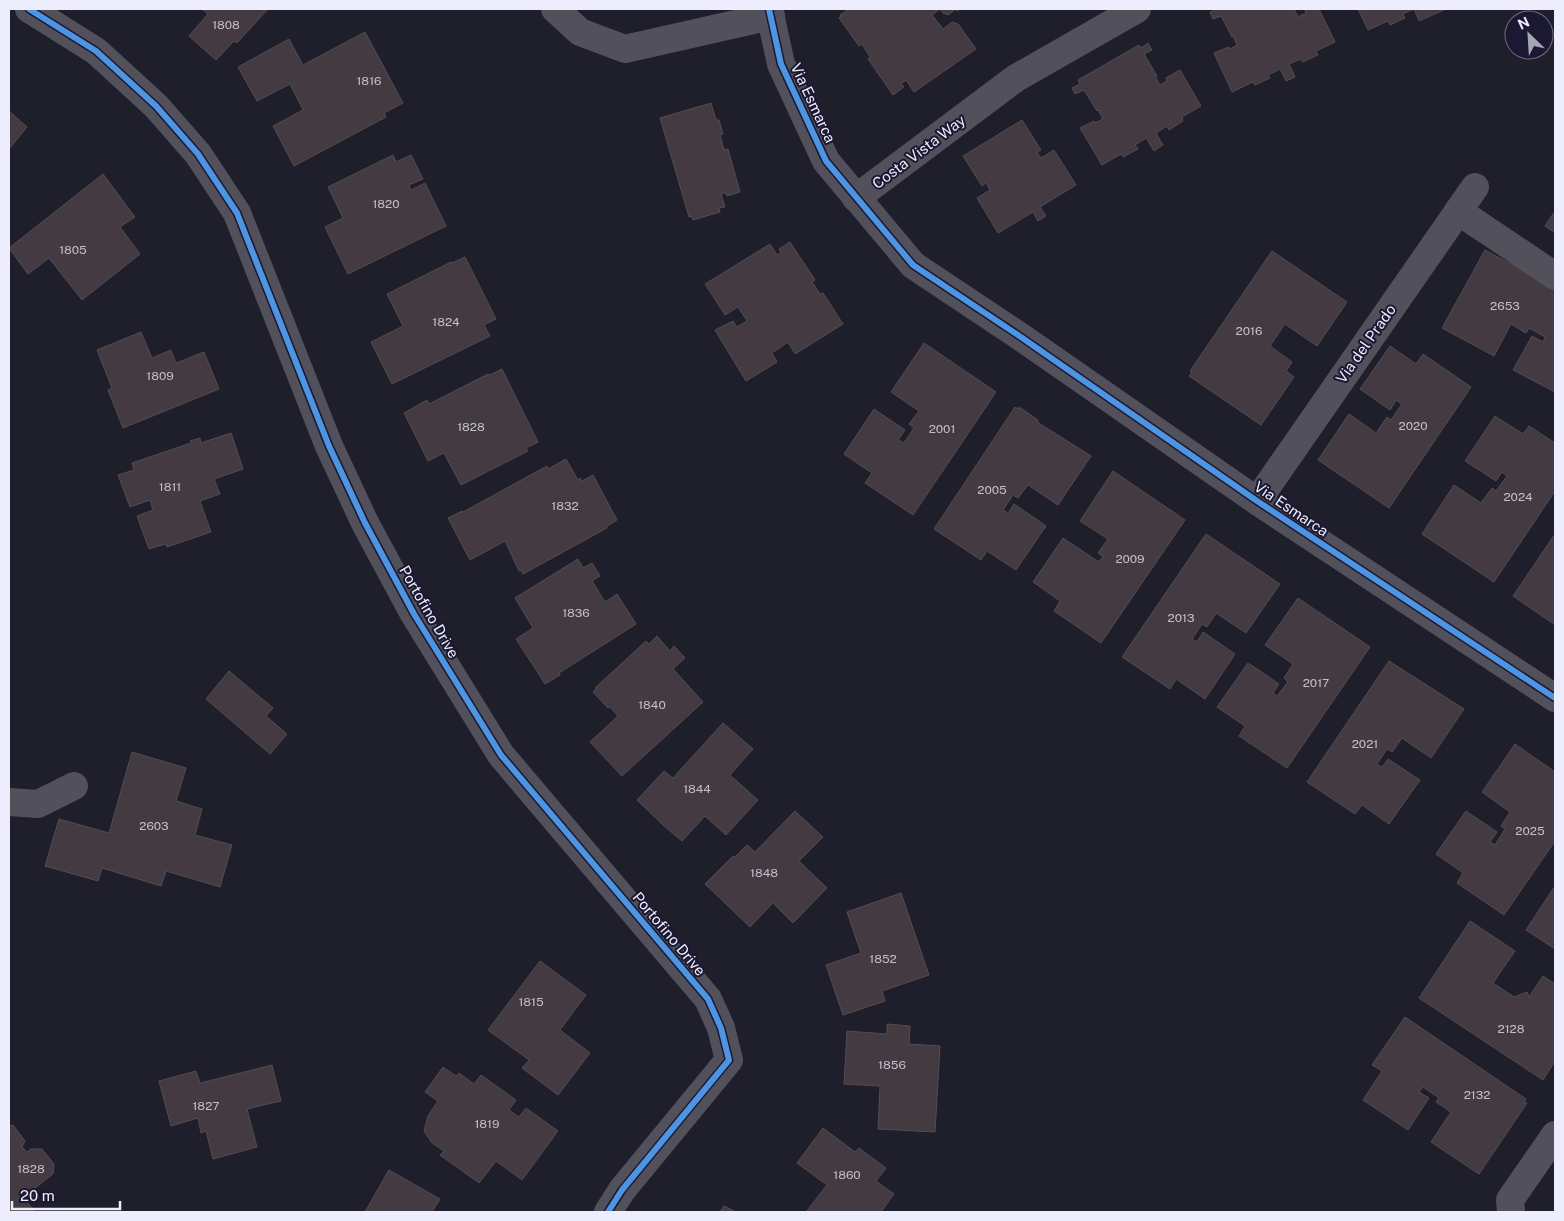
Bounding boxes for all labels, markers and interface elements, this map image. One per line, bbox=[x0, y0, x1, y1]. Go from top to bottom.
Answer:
north arrow bbox=[1504, 10, 1554, 60]
text: N bbox=[1515, 14, 1532, 33]
house number: 1808 bbox=[212, 18, 240, 32]
street label: Via Esmarca bbox=[788, 60, 839, 145]
house number: 1816 bbox=[356, 74, 382, 88]
street label: Costa Vista Way bbox=[869, 111, 968, 192]
house number: 1820 bbox=[372, 197, 400, 211]
house number: 1805 bbox=[59, 243, 87, 257]
house number: 2653 bbox=[1490, 299, 1520, 313]
street label: Via del Prado bbox=[1332, 301, 1399, 386]
house number: 1824 bbox=[432, 315, 460, 329]
house number: 2016 bbox=[1236, 324, 1262, 338]
house number: 1809 bbox=[146, 369, 174, 383]
house number: 2020 bbox=[1399, 419, 1428, 433]
house number: 1828 bbox=[457, 420, 485, 434]
house number: 2001 bbox=[929, 422, 955, 436]
street label: Via Esmarca bbox=[1251, 478, 1332, 540]
house number: 1811 bbox=[159, 480, 181, 494]
house number: 2005 bbox=[977, 483, 1007, 497]
house number: 2024 bbox=[1503, 490, 1533, 504]
house number: 1832 bbox=[551, 499, 579, 513]
house number: 2009 bbox=[1115, 552, 1145, 566]
street label: Portofino Drive bbox=[396, 563, 463, 661]
house number: 1836 bbox=[562, 606, 590, 620]
house number: 2013 bbox=[1168, 611, 1194, 625]
house number: 2017 bbox=[1303, 676, 1329, 690]
house number: 1840 bbox=[638, 698, 666, 712]
house number: 2021 bbox=[1352, 737, 1378, 751]
house number: 1844 bbox=[683, 782, 711, 796]
house number: 2603 bbox=[139, 819, 169, 833]
house number: 2025 bbox=[1515, 824, 1545, 838]
house number: 1848 bbox=[750, 866, 778, 880]
street label: Portofino Drive bbox=[630, 889, 709, 979]
house number: 1852 bbox=[869, 952, 897, 966]
house number: 1815 bbox=[518, 995, 544, 1009]
house number: 2128 bbox=[1498, 1022, 1525, 1036]
house number: 1856 bbox=[878, 1058, 906, 1072]
house number: 2132 bbox=[1464, 1088, 1490, 1102]
house number: 1827 bbox=[192, 1099, 220, 1113]
house number: 1819 bbox=[474, 1117, 500, 1131]
house number: 1828 bbox=[17, 1162, 45, 1176]
house number: 1860 bbox=[833, 1168, 861, 1182]
scale bar bbox=[12, 1178, 120, 1210]
text: 20 m bbox=[20, 1187, 55, 1204]

